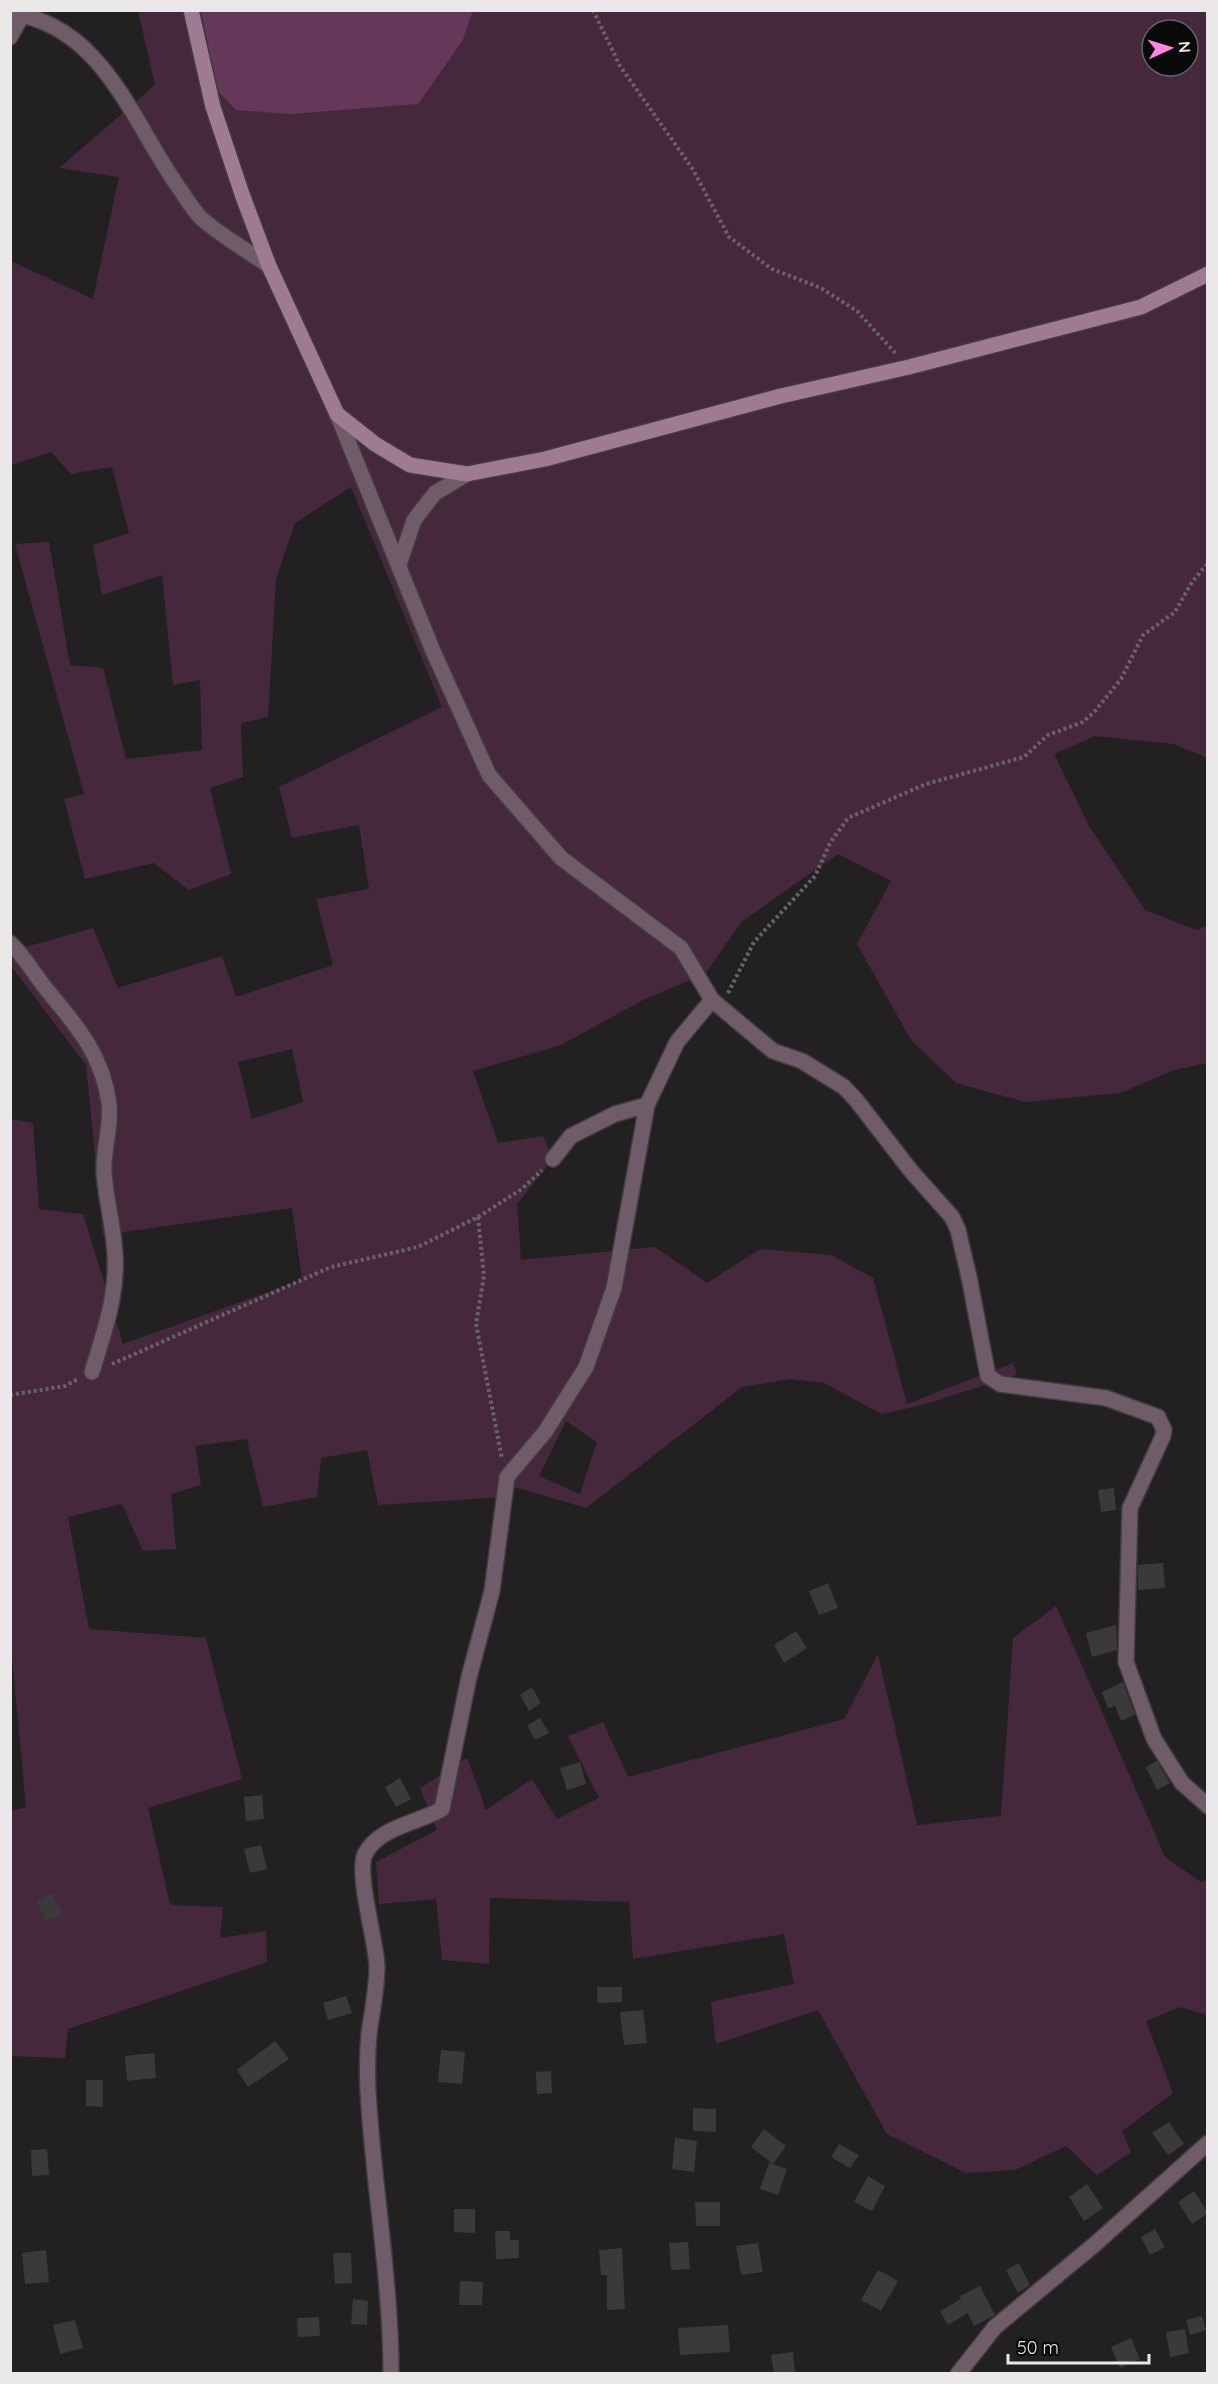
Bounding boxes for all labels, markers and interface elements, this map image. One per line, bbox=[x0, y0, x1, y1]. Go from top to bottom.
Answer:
north arrow bbox=[1140, 18, 1200, 78]
text: N bbox=[1175, 40, 1195, 54]
scale bar bbox=[1008, 2327, 1149, 2365]
text: 50 m bbox=[1017, 2336, 1059, 2359]

